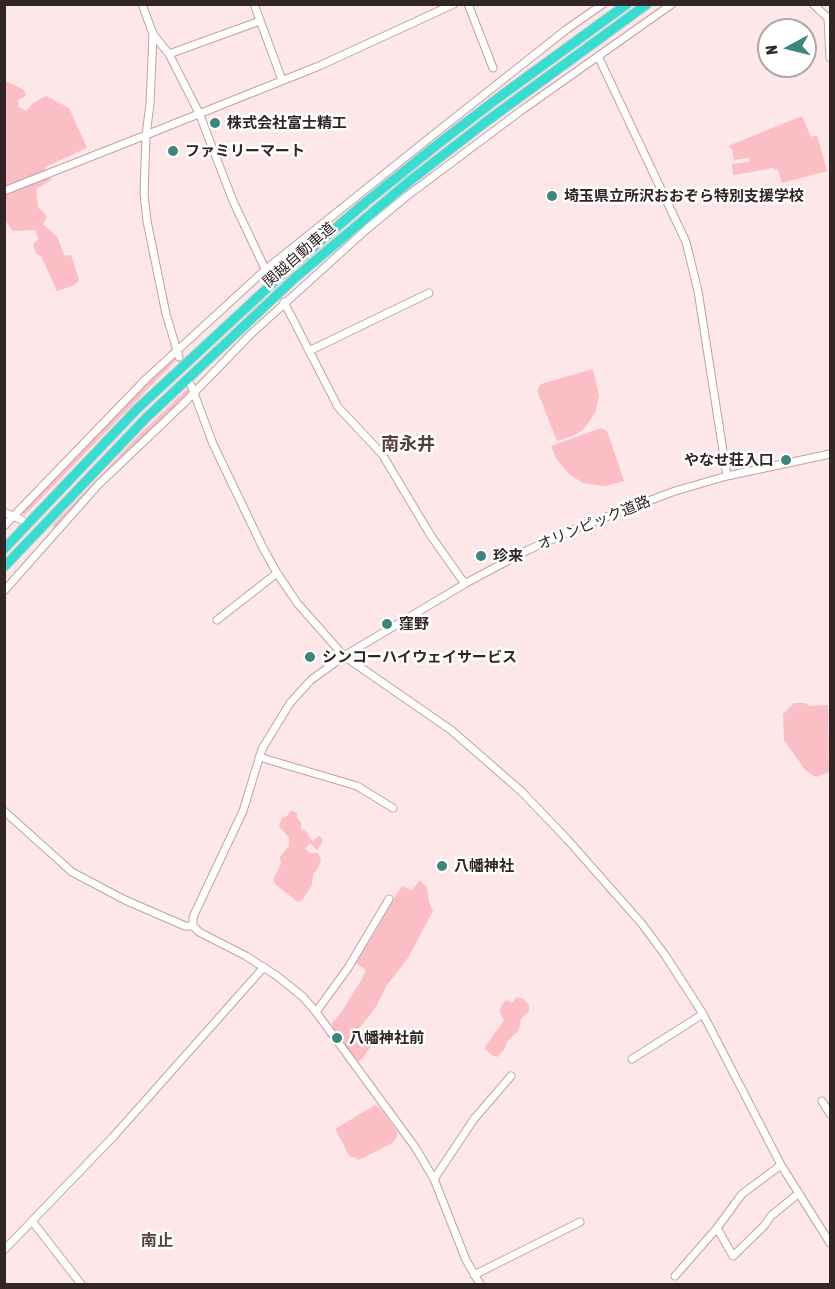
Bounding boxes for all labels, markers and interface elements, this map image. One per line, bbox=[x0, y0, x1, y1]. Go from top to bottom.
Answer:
north arrow bbox=[757, 18, 817, 78]
text: N bbox=[762, 44, 781, 56]
place label: 株式会社富士精工 bbox=[227, 114, 347, 132]
marker: 株式会社富士精工 bbox=[208, 116, 222, 130]
place label: ファミリーマート bbox=[185, 142, 305, 160]
marker: ファミリーマート bbox=[166, 144, 180, 158]
place label: 埼玉県立所沢おおぞら特別支援学校 bbox=[564, 187, 804, 205]
marker: 埼玉県立所沢おおぞら特別支援学校 bbox=[545, 189, 559, 203]
street label: 関越自動車道 bbox=[259, 219, 339, 291]
district label: 南永井 bbox=[381, 433, 435, 455]
place label: やなせ荘入口 bbox=[684, 451, 774, 469]
marker: やなせ荘入口 bbox=[779, 453, 793, 467]
street label: オリンピック道路 bbox=[535, 492, 653, 554]
place label: 珍来 bbox=[493, 547, 523, 565]
marker: 珍来 bbox=[474, 549, 488, 563]
place label: 窪野 bbox=[399, 615, 429, 633]
marker: 窪野 bbox=[380, 617, 394, 631]
place label: シンコーハイウェイサービス bbox=[322, 648, 517, 666]
marker: シンコーハイウェイサービス bbox=[303, 650, 317, 664]
place label: 八幡神社 bbox=[454, 857, 514, 875]
marker: 八幡神社 bbox=[435, 859, 449, 873]
place label: 八幡神社前 bbox=[349, 1029, 424, 1047]
marker: 八幡神社前 bbox=[330, 1031, 344, 1045]
district label: 南止 bbox=[141, 1231, 173, 1251]

